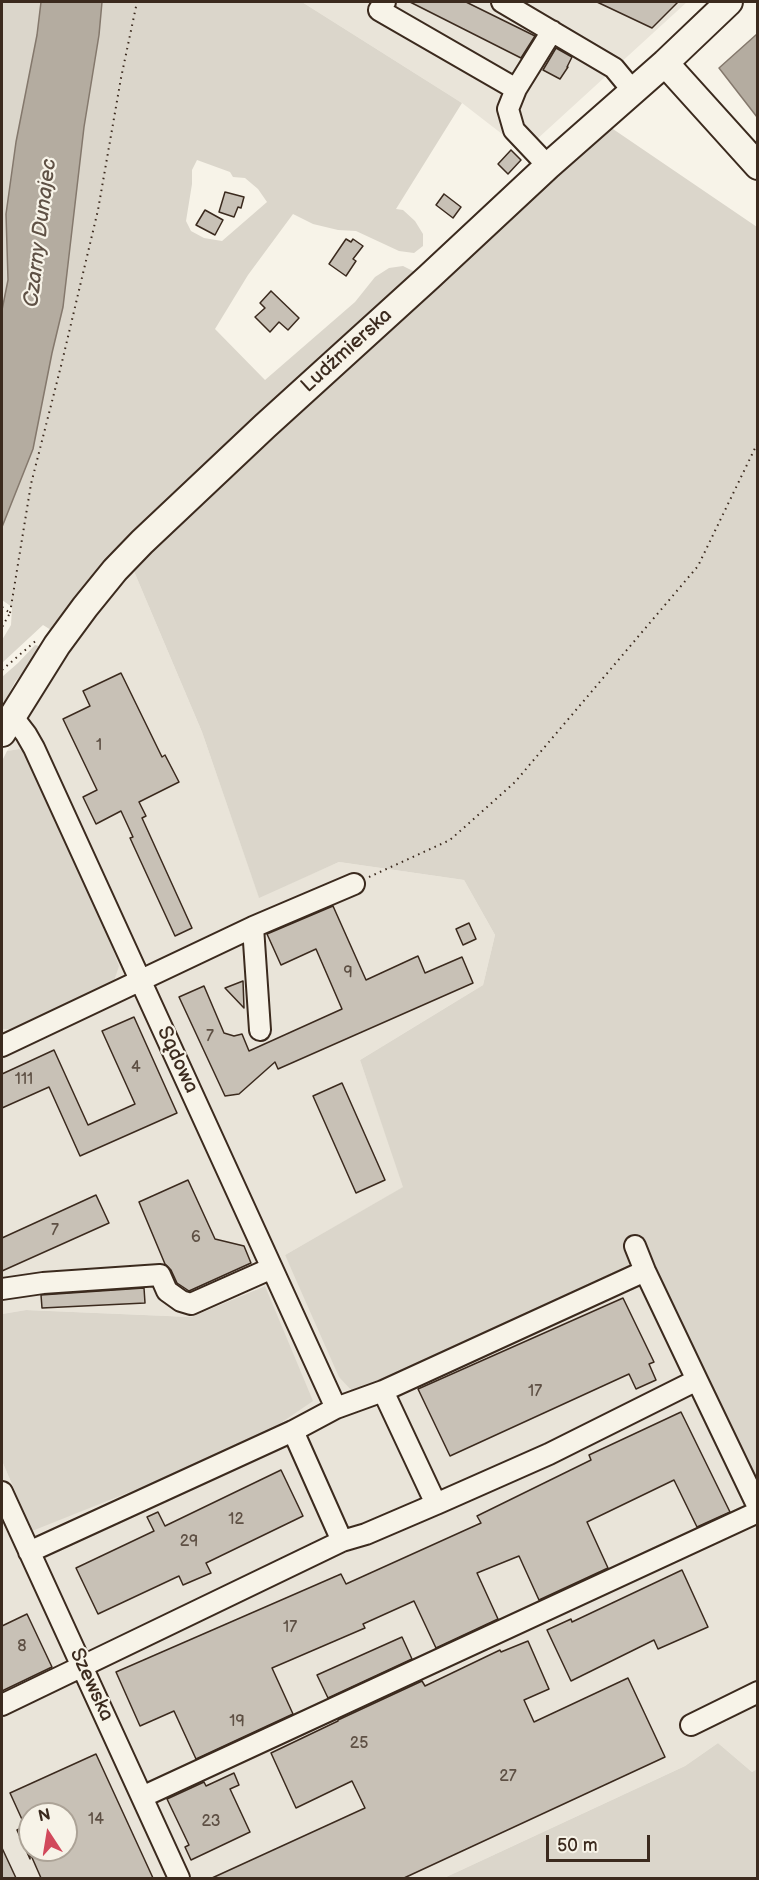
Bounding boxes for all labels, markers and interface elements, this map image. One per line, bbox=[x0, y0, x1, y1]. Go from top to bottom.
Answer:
water label: Czarny Dunajec bbox=[19, 157, 63, 309]
street label: Ludźmierska bbox=[297, 304, 397, 398]
house number: 1 bbox=[96, 736, 102, 756]
house number: 9 bbox=[343, 963, 353, 983]
street label: Sądowa bbox=[151, 1023, 203, 1097]
house number: 7 bbox=[206, 1027, 214, 1047]
house number: 4 bbox=[131, 1058, 141, 1078]
house number: 111 bbox=[15, 1070, 33, 1090]
house number: 7 bbox=[51, 1221, 59, 1241]
house number: 6 bbox=[191, 1228, 201, 1248]
house number: 17 bbox=[528, 1382, 542, 1402]
house number: 12 bbox=[228, 1510, 244, 1530]
house number: 29 bbox=[180, 1532, 198, 1552]
house number: 17 bbox=[283, 1618, 297, 1638]
house number: 8 bbox=[17, 1637, 27, 1657]
street label: Szewska bbox=[64, 1645, 118, 1725]
house number: 19 bbox=[229, 1712, 245, 1732]
house number: 25 bbox=[350, 1734, 368, 1754]
house number: 27 bbox=[499, 1767, 517, 1787]
north arrow bbox=[18, 1802, 78, 1862]
text: N bbox=[37, 1805, 52, 1826]
house number: 14 bbox=[88, 1810, 104, 1830]
house number: 23 bbox=[202, 1812, 220, 1832]
scale bar bbox=[549, 1823, 652, 1861]
text: 50 m bbox=[557, 1835, 598, 1856]

